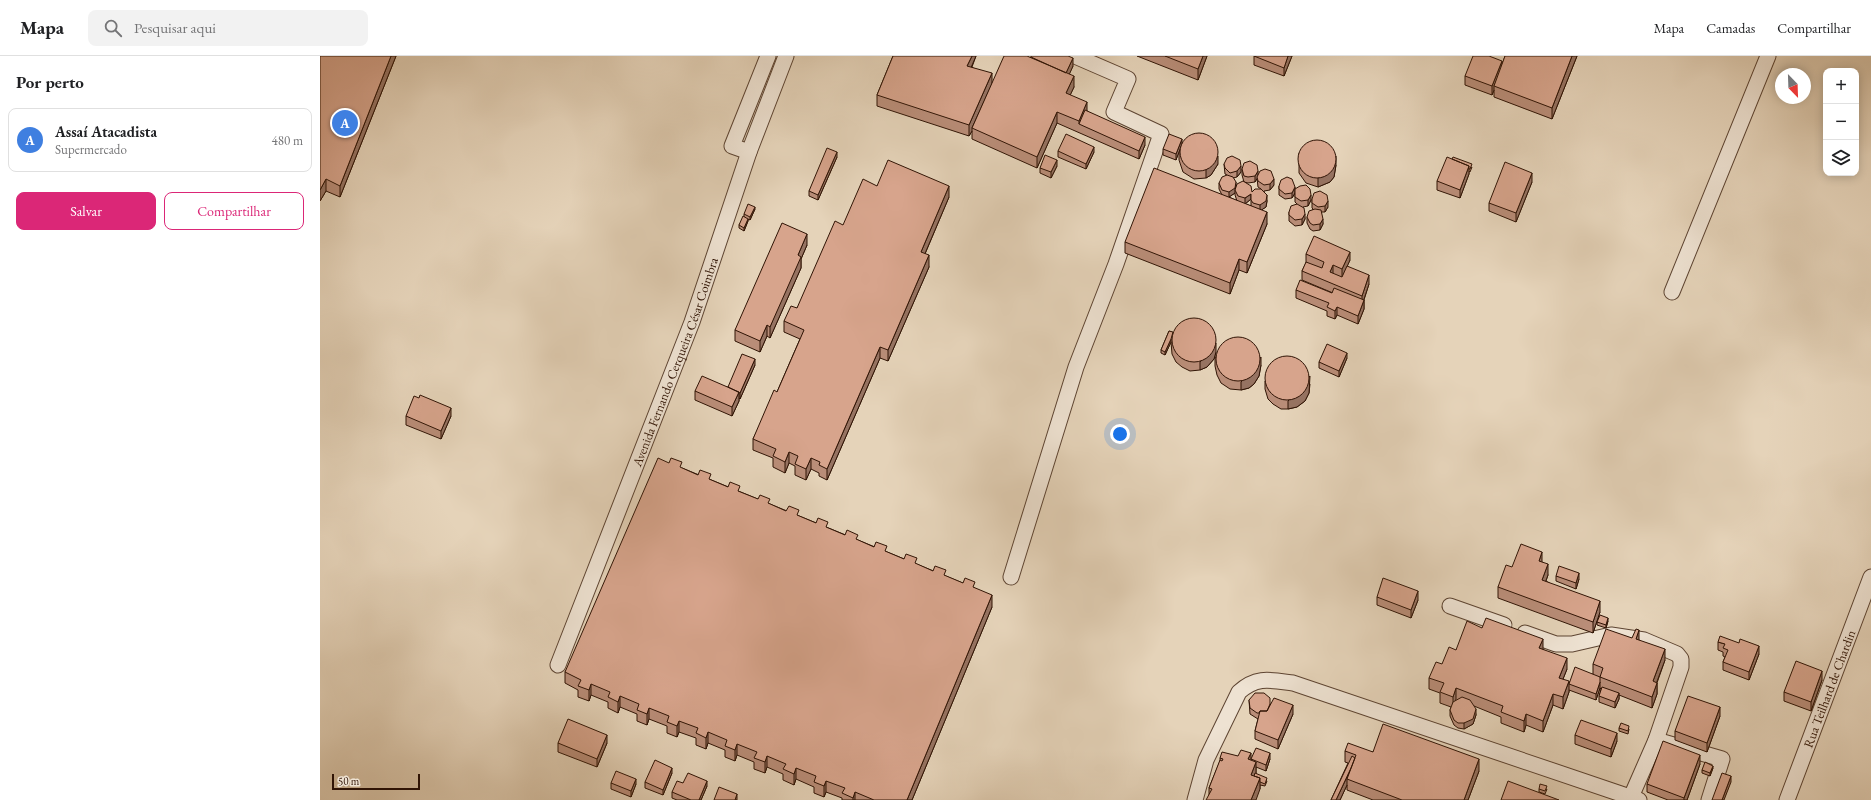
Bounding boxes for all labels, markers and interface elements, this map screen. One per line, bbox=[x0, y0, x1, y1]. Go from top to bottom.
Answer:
search box bbox=[88, 10, 368, 46]
text: Mapa bbox=[20, 15, 64, 40]
icon: search bbox=[102, 17, 124, 39]
text: Pesquisar aqui bbox=[134, 18, 216, 37]
text: Mapa bbox=[1654, 19, 1684, 37]
text: Camadas bbox=[1706, 19, 1755, 37]
text: Compartilhar bbox=[1777, 19, 1851, 37]
north arrow bbox=[1775, 68, 1811, 104]
map controls bbox=[1823, 68, 1859, 176]
button: + bbox=[1823, 68, 1859, 104]
text: Por perto bbox=[16, 71, 84, 93]
button: − bbox=[1823, 104, 1859, 140]
pin: A bbox=[332, 108, 358, 138]
text: Assaí Atacadista bbox=[55, 122, 157, 141]
text: A bbox=[25, 132, 35, 149]
text: 480 m bbox=[272, 132, 303, 149]
button: layers bbox=[1823, 140, 1859, 176]
text: Supermercado bbox=[55, 141, 127, 158]
button: Salvar bbox=[16, 192, 156, 230]
button: Compartilhar bbox=[164, 192, 304, 230]
street label: Avenida Fernando Cerqueira César Coimbra bbox=[628, 255, 722, 470]
your location bbox=[1110, 424, 1130, 444]
street label: Rua Teilhard de Chardin bbox=[1800, 627, 1859, 750]
scale bar bbox=[332, 772, 420, 791]
text: 50 m bbox=[338, 774, 359, 788]

